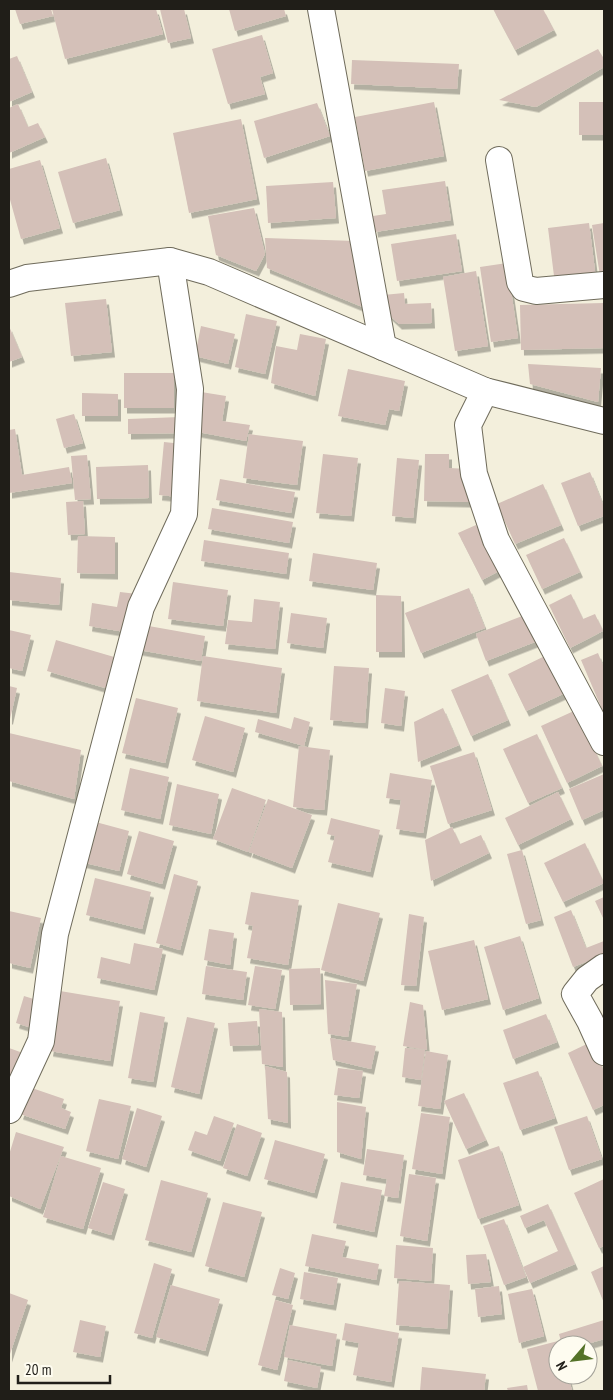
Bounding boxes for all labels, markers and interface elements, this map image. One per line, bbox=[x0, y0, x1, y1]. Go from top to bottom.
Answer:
north arrow bbox=[548, 1335, 598, 1385]
scale bar bbox=[18, 1352, 110, 1384]
text: N bbox=[552, 1359, 571, 1374]
text: 20 m bbox=[25, 1360, 51, 1379]

